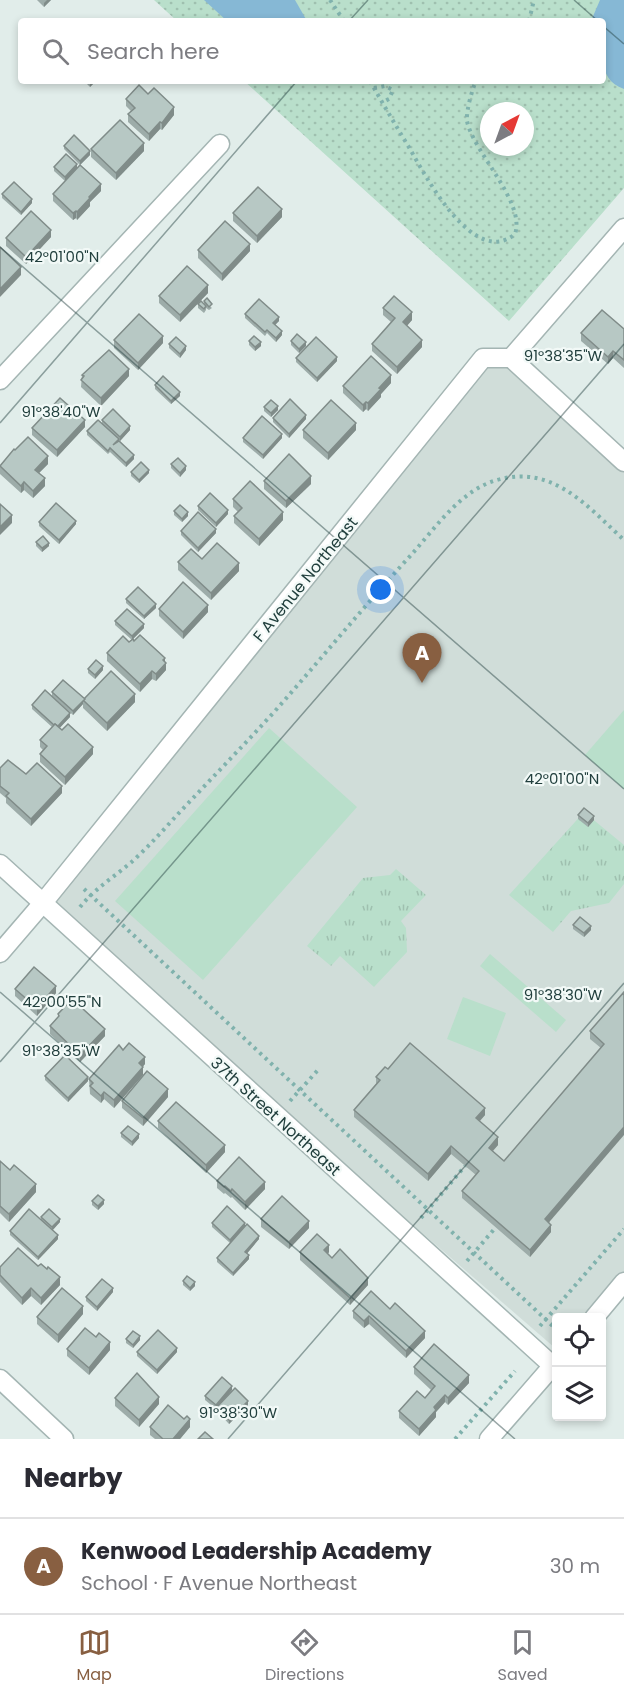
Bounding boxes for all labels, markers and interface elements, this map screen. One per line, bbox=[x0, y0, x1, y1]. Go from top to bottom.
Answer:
search box bbox=[18, 18, 606, 84]
icon: search bbox=[39, 35, 72, 68]
text: Search here bbox=[87, 36, 220, 67]
north arrow bbox=[480, 102, 534, 156]
text: 42°01'00"N bbox=[25, 246, 99, 267]
text: 91°38'35"W bbox=[524, 345, 603, 366]
text: 91°38'40"W bbox=[22, 401, 101, 422]
street label: F Avenue Northeast bbox=[248, 512, 363, 647]
your location bbox=[366, 575, 395, 604]
pin: A bbox=[402, 634, 442, 683]
text: 42°01'00"N bbox=[525, 768, 599, 789]
text: 91°38'30"W bbox=[524, 984, 603, 1005]
text: 42°00'55"N bbox=[22, 991, 102, 1012]
text: 91°38'35"W bbox=[22, 1040, 101, 1061]
street label: 37th Street Northeast bbox=[206, 1052, 346, 1181]
map controls bbox=[552, 1313, 606, 1421]
button: locate bbox=[552, 1313, 606, 1367]
button: layers bbox=[552, 1367, 606, 1421]
text: 91°38'30"W bbox=[199, 1402, 278, 1423]
text: Nearby bbox=[24, 1460, 122, 1496]
text: Kenwood Leadership Academy bbox=[81, 1536, 432, 1567]
text: A bbox=[36, 1552, 51, 1580]
text: 30 m bbox=[550, 1552, 600, 1580]
text: School · F Avenue Northeast bbox=[81, 1569, 357, 1597]
tab: Map bbox=[77, 1626, 112, 1687]
tab: Directions bbox=[265, 1626, 344, 1687]
tab: Saved bbox=[498, 1626, 547, 1687]

